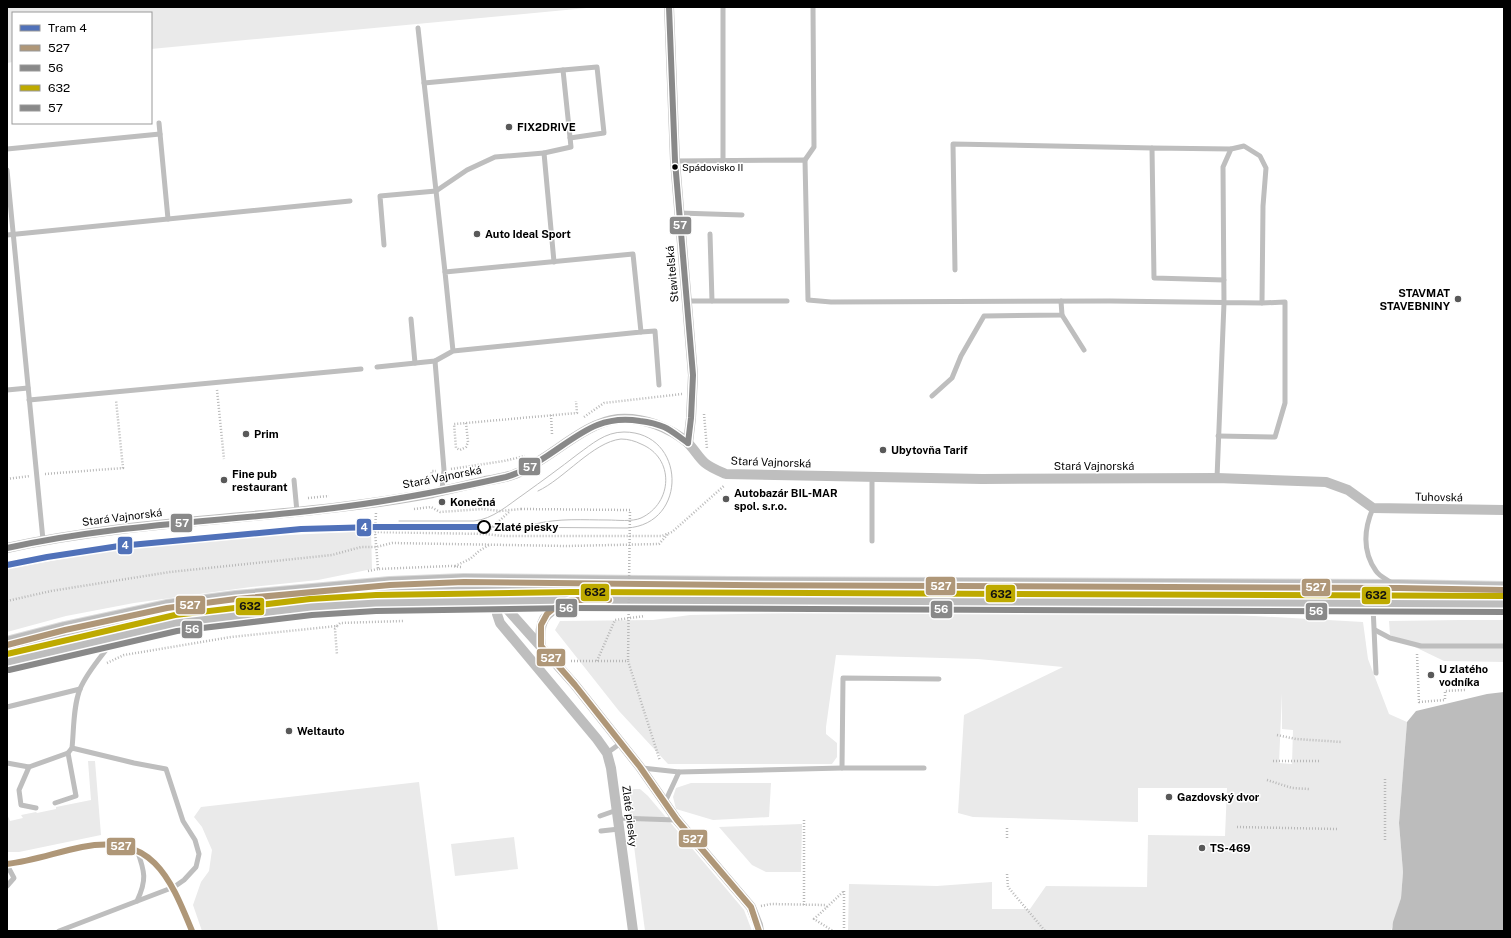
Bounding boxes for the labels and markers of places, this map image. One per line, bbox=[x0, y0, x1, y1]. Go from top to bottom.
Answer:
place label: FIX2DRIVE bbox=[517, 121, 576, 133]
marker: FIX2DRIVE bbox=[504, 122, 514, 132]
place label: Spádovisko II bbox=[682, 161, 743, 173]
marker: Spádovisko II bbox=[670, 162, 680, 172]
place label: Auto Ideal Sport bbox=[485, 228, 571, 240]
marker: Auto Ideal Sport bbox=[472, 229, 482, 239]
place label: STAVMAT STAVEBNINY bbox=[1379, 287, 1451, 312]
marker: STAVMAT STAVEBNINY bbox=[1453, 294, 1463, 304]
place label: Prim bbox=[254, 428, 279, 440]
marker: Prim bbox=[241, 429, 251, 439]
place label: Ubytovňa Tarif bbox=[891, 444, 968, 456]
marker: Ubytovňa Tarif bbox=[878, 445, 888, 455]
place label: Fine pub restaurant bbox=[232, 468, 288, 493]
marker: Fine pub restaurant bbox=[219, 475, 229, 485]
place label: Autobazár BIL-MAR spol. s.r.o. bbox=[734, 487, 838, 512]
marker: Autobazár BIL-MAR spol. s.r.o. bbox=[721, 494, 731, 504]
place label: Konečná bbox=[450, 496, 495, 508]
marker: Konečná bbox=[437, 497, 447, 507]
marker: Zlaté piesky bbox=[477, 520, 491, 534]
place label: Zlaté piesky bbox=[494, 521, 559, 533]
place label: U zlatého vodníka bbox=[1439, 663, 1488, 688]
marker: U zlatého vodníka bbox=[1426, 670, 1436, 680]
place label: Weltauto bbox=[297, 725, 345, 737]
marker: Weltauto bbox=[284, 726, 294, 736]
place label: Gazdovský dvor bbox=[1177, 791, 1260, 803]
marker: Gazdovský dvor bbox=[1164, 792, 1174, 802]
place label: TS-469 bbox=[1210, 842, 1250, 854]
marker: TS-469 bbox=[1197, 843, 1207, 853]

